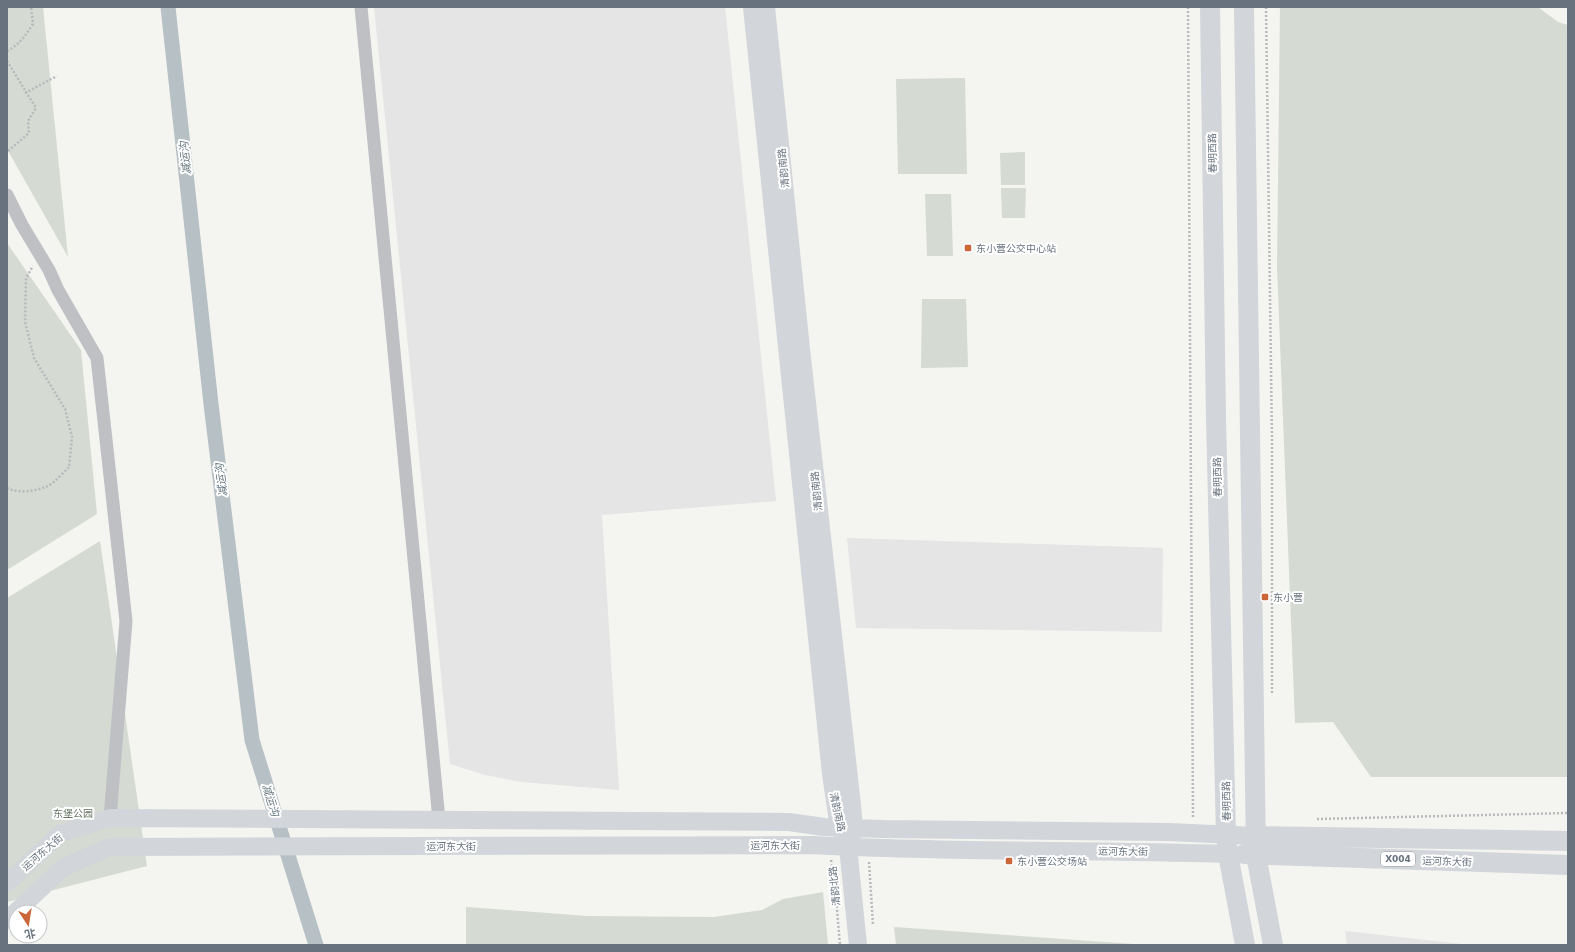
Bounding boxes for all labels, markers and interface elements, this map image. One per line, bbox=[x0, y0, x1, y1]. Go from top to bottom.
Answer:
street label: 春明西路 bbox=[1207, 133, 1218, 173]
water label: 减运沟 bbox=[177, 140, 194, 175]
street label: 清韵南路 bbox=[776, 147, 791, 188]
marker: 东小营公交中心站 bbox=[963, 243, 973, 253]
place label: 东小营公交中心站 bbox=[976, 243, 1056, 254]
street label: 春明西路 bbox=[1212, 457, 1223, 497]
water label: 减运沟 bbox=[213, 462, 230, 497]
street label: 清韵南路 bbox=[809, 470, 824, 511]
marker: 东小营 bbox=[1260, 592, 1270, 602]
place label: 东小营 bbox=[1273, 592, 1303, 603]
street label: 春明西路 bbox=[1221, 781, 1232, 821]
water label: 减运沟 bbox=[259, 782, 282, 819]
street label: 清韵南路 bbox=[828, 791, 847, 833]
park label: 东堡公园 bbox=[53, 808, 93, 819]
street label: 运河东大街 bbox=[20, 832, 65, 873]
street label: 运河东大街 bbox=[750, 840, 800, 851]
street label: 运河东大街 bbox=[426, 841, 476, 852]
street label: 运河东大街 bbox=[1098, 846, 1148, 857]
road number: X004 bbox=[1381, 852, 1415, 866]
street label: 运河东大街 bbox=[1422, 855, 1472, 868]
marker: 东小营公交场站 bbox=[1004, 856, 1014, 866]
place label: 东小营公交场站 bbox=[1017, 856, 1087, 867]
street label: 清韵北路 bbox=[827, 865, 842, 906]
north arrow bbox=[8, 904, 48, 944]
text: 北 bbox=[23, 926, 37, 941]

